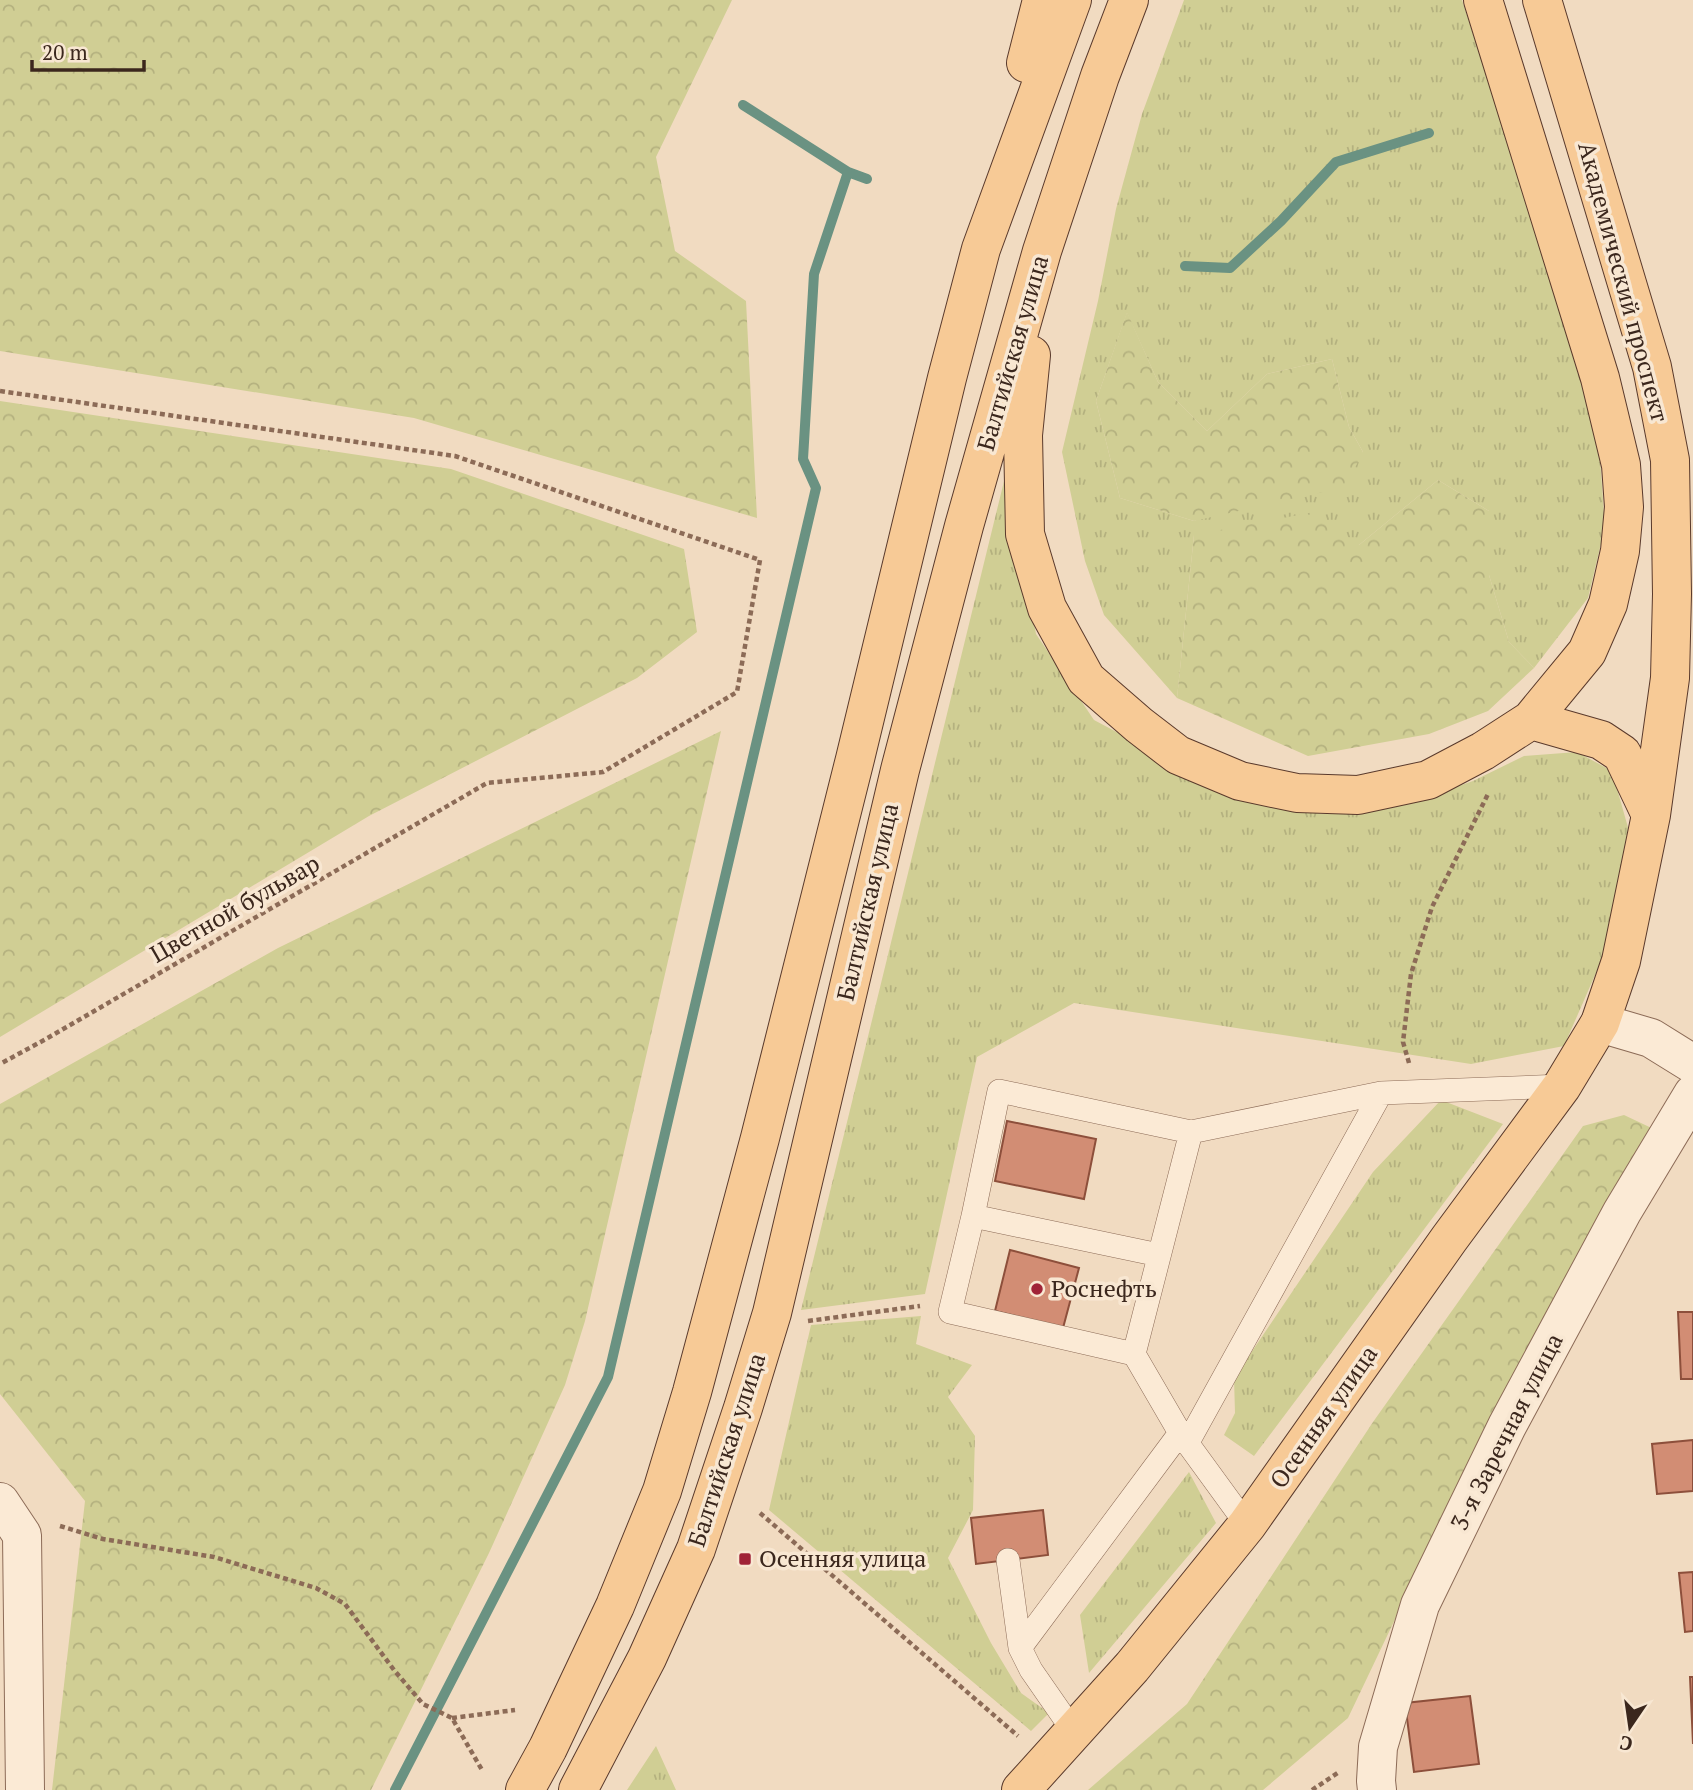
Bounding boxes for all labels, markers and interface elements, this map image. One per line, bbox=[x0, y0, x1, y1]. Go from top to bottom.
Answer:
scale bar bbox=[32, 28, 144, 72]
text: 20 m bbox=[42, 38, 88, 66]
street label: Академический проспект bbox=[1571, 138, 1677, 425]
street label: Балтийская улица bbox=[969, 251, 1055, 454]
street label: Балтийская улица bbox=[829, 800, 905, 1004]
street label: Цветной бульвар bbox=[144, 847, 325, 970]
place label: Роснефть bbox=[1051, 1272, 1157, 1304]
marker: Роснефть bbox=[1029, 1281, 1045, 1297]
street label: 3-я Заречная улица bbox=[1443, 1328, 1570, 1536]
street label: Осенняя улица bbox=[1262, 1339, 1384, 1494]
street label: Балтийская улица bbox=[680, 1349, 772, 1551]
place label: Осенняя улица bbox=[759, 1542, 926, 1574]
marker: Осенняя улица bbox=[737, 1551, 753, 1567]
north arrow bbox=[1595, 1692, 1665, 1762]
text: С bbox=[1617, 1730, 1635, 1758]

